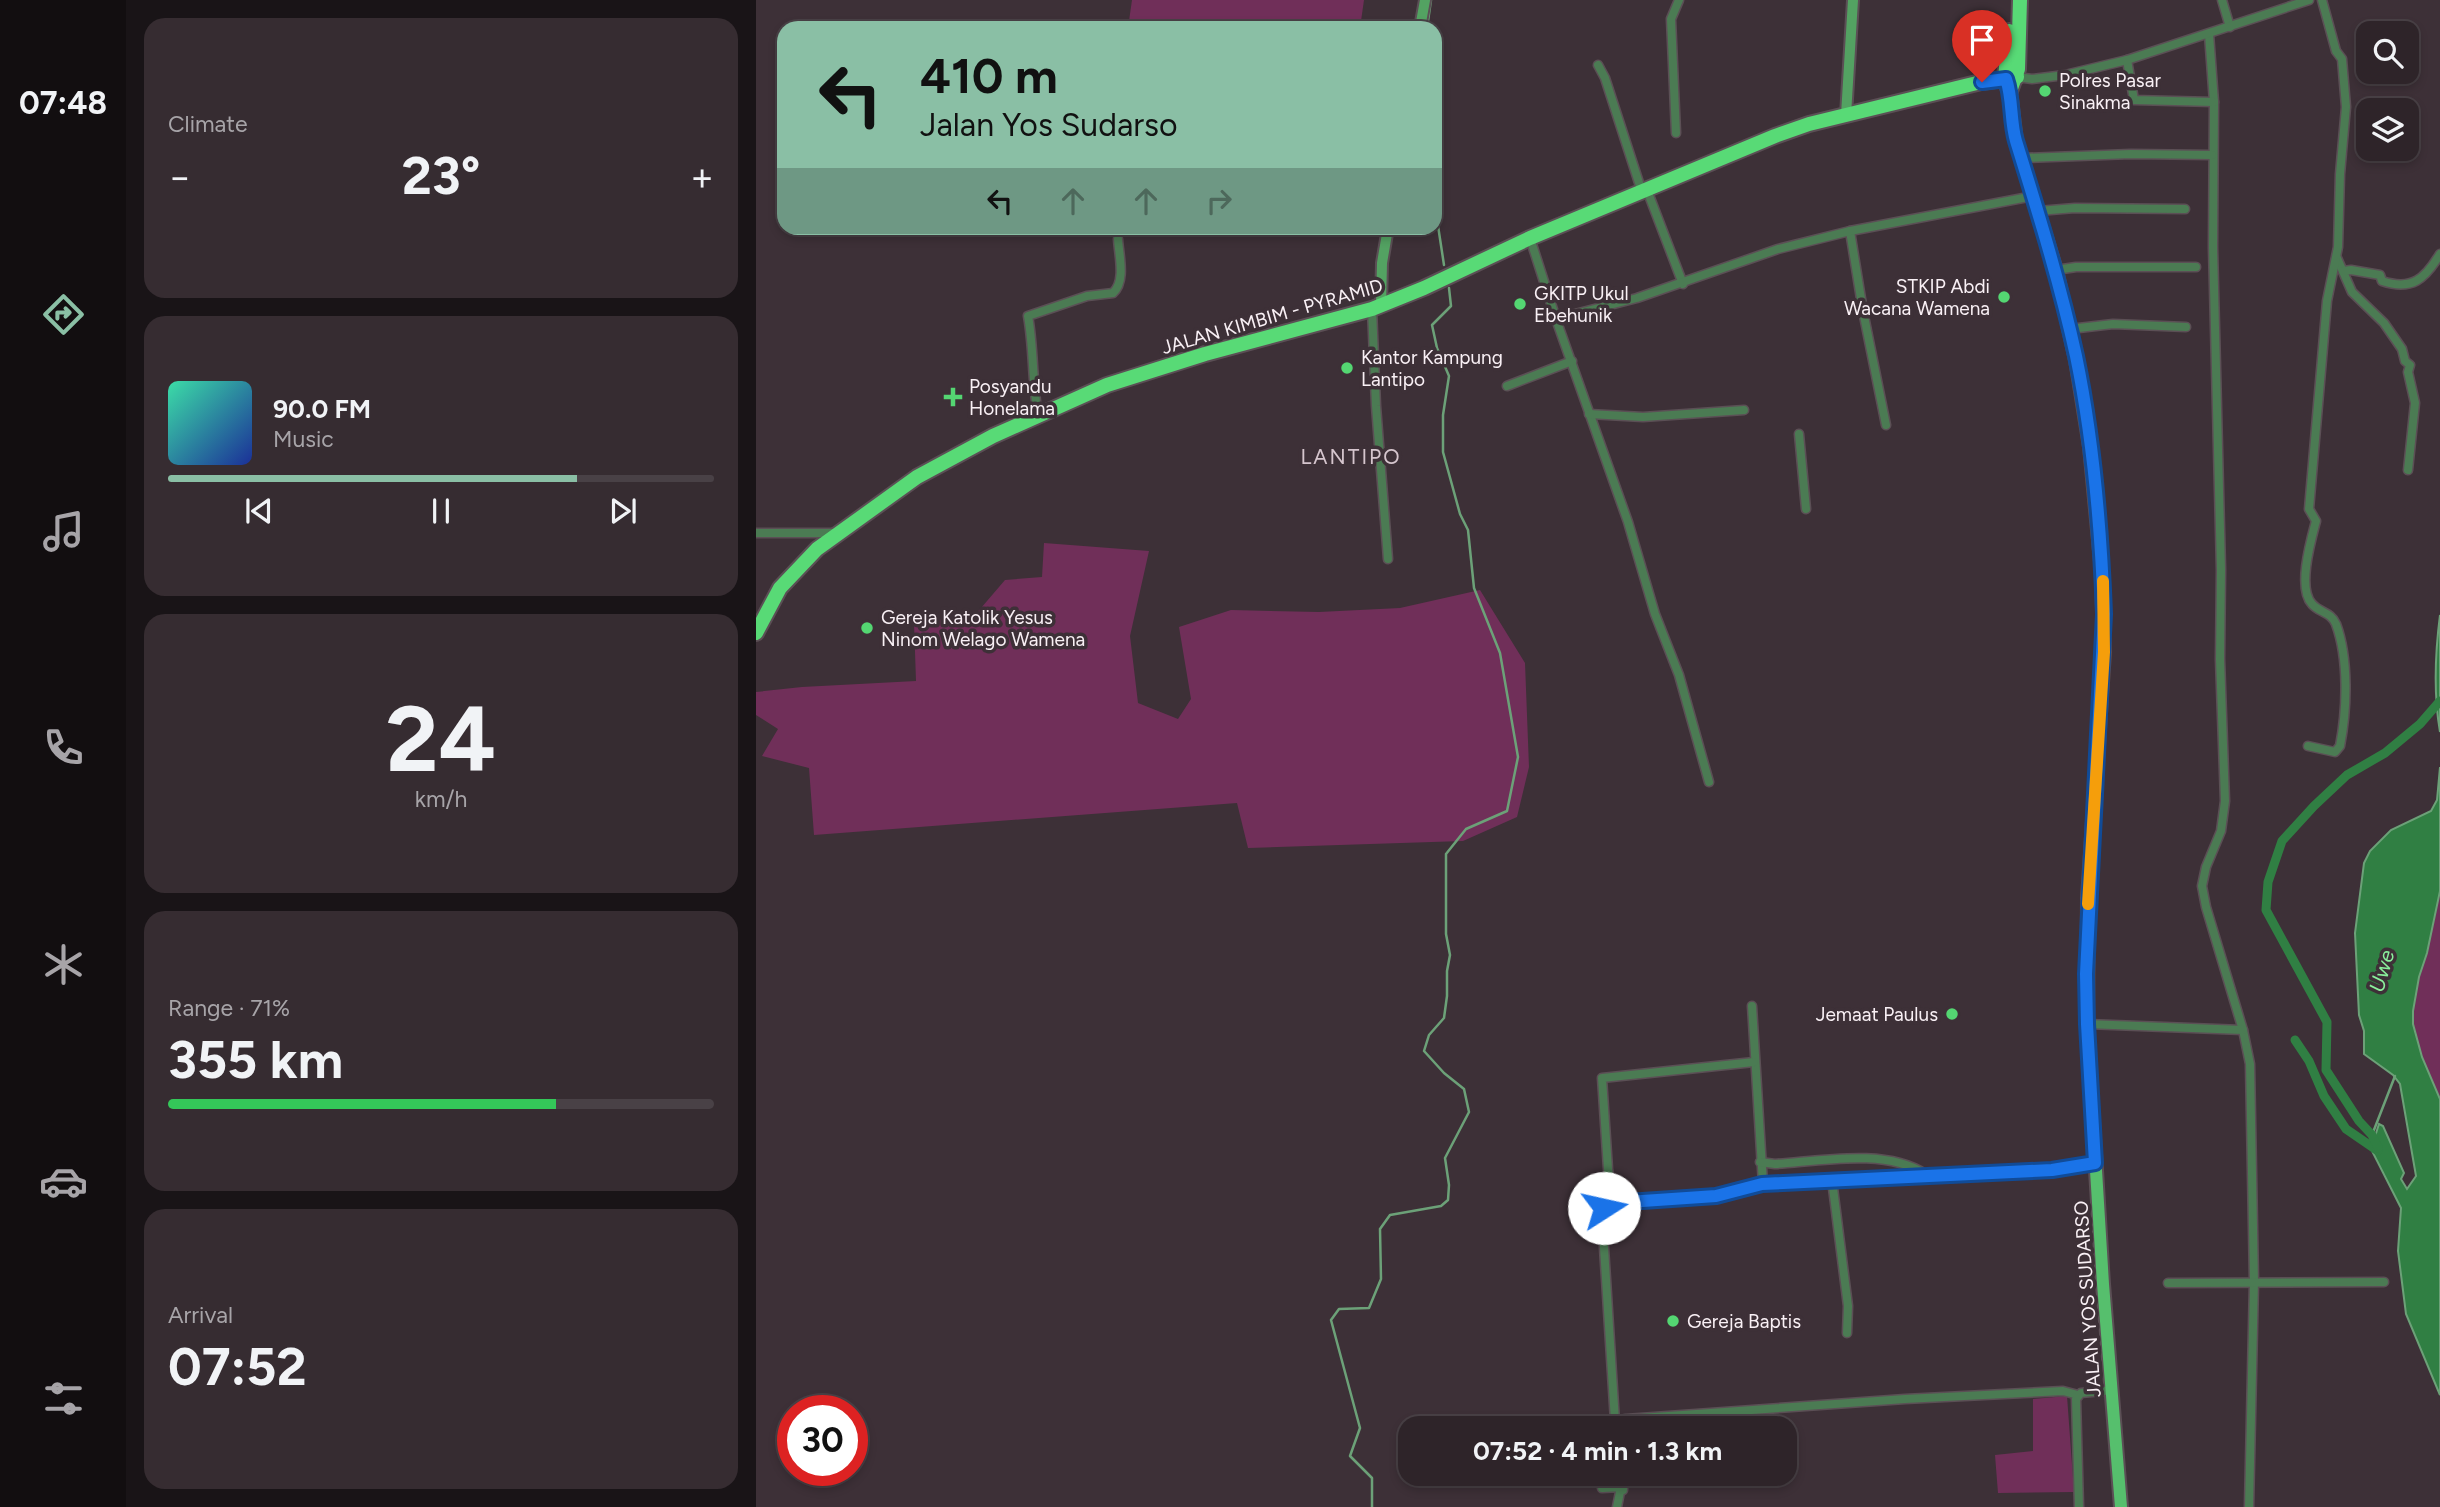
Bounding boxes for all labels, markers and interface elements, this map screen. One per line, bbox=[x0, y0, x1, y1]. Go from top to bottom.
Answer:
pin bbox=[1952, 10, 2012, 82]
icon: arrive bbox=[1963, 21, 2001, 59]
map controls bbox=[2356, 21, 2419, 161]
button: search bbox=[2356, 21, 2419, 84]
text: 410 m bbox=[920, 46, 1058, 105]
icon: left bbox=[805, 49, 896, 140]
place label: Polres Pasar Sinakma bbox=[2059, 69, 2161, 114]
marker: Polres Pasar Sinakma bbox=[2037, 83, 2053, 99]
text: 07:48 bbox=[19, 84, 107, 122]
button: layers bbox=[2356, 98, 2419, 161]
text: Jalan Yos Sudarso bbox=[920, 106, 1178, 144]
text: Climate bbox=[168, 110, 247, 138]
text: 23° bbox=[402, 145, 480, 207]
text: − bbox=[168, 154, 192, 200]
text: + bbox=[690, 154, 714, 200]
icon: left bbox=[981, 182, 1019, 220]
icon: ahead bbox=[1054, 182, 1092, 220]
icon: ahead bbox=[1127, 182, 1165, 220]
icon: right bbox=[1200, 182, 1238, 220]
street label: JALAN KIMBIM - PYRAMID bbox=[1159, 274, 1386, 359]
place label: STKIP Abdi Wacana Wamena bbox=[1844, 275, 1990, 320]
place label: GKITP Ukul Ebehunik bbox=[1534, 282, 1629, 327]
marker: STKIP Abdi Wacana Wamena bbox=[1996, 289, 2012, 305]
icon: directions bbox=[39, 290, 88, 339]
marker: GKITP Ukul Ebehunik bbox=[1512, 296, 1528, 312]
place label: Kantor Kampung Lantipo bbox=[1361, 346, 1503, 391]
marker: Kantor Kampung Lantipo bbox=[1339, 360, 1355, 376]
place label: Posyandu Honelama bbox=[969, 375, 1055, 420]
marker: Posyandu Honelama bbox=[943, 387, 963, 407]
text: 90.0 FM bbox=[273, 393, 371, 425]
text: Music bbox=[273, 425, 334, 453]
district label: LANTIPO bbox=[1300, 444, 1402, 469]
icon: previous bbox=[240, 492, 278, 530]
icon: pause bbox=[422, 492, 460, 530]
icon: next bbox=[604, 492, 642, 530]
icon: music bbox=[39, 507, 88, 556]
place label: Gereja Katolik Yesus Ninom Welago Wamena bbox=[881, 606, 1085, 651]
marker: Gereja Katolik Yesus Ninom Welago Wamena bbox=[859, 620, 875, 636]
text: 24 bbox=[386, 685, 496, 794]
icon: phone bbox=[39, 723, 88, 772]
text: km/h bbox=[415, 785, 467, 813]
icon: climate bbox=[39, 940, 88, 989]
water label: Uwe bbox=[2364, 946, 2400, 995]
text: Range · 71% bbox=[168, 994, 290, 1022]
place label: Jemaat Paulus bbox=[1816, 1003, 1938, 1026]
marker: Jemaat Paulus bbox=[1944, 1006, 1960, 1022]
text: 355 km bbox=[168, 1029, 343, 1091]
icon: car bbox=[39, 1157, 88, 1206]
position arrow bbox=[1567, 1171, 1641, 1245]
street label: JALAN YOS SUDARSO bbox=[2069, 1200, 2106, 1398]
text: Arrival bbox=[168, 1301, 233, 1329]
place label: Gereja Baptis bbox=[1687, 1310, 1801, 1333]
marker: Gereja Baptis bbox=[1665, 1313, 1681, 1329]
text: 07:52 bbox=[168, 1336, 307, 1398]
icon: filters bbox=[39, 1374, 88, 1423]
speed limit sign: 30 bbox=[777, 1395, 868, 1486]
text: 07:52 · 4 min · 1.3 km bbox=[1473, 1435, 1722, 1467]

